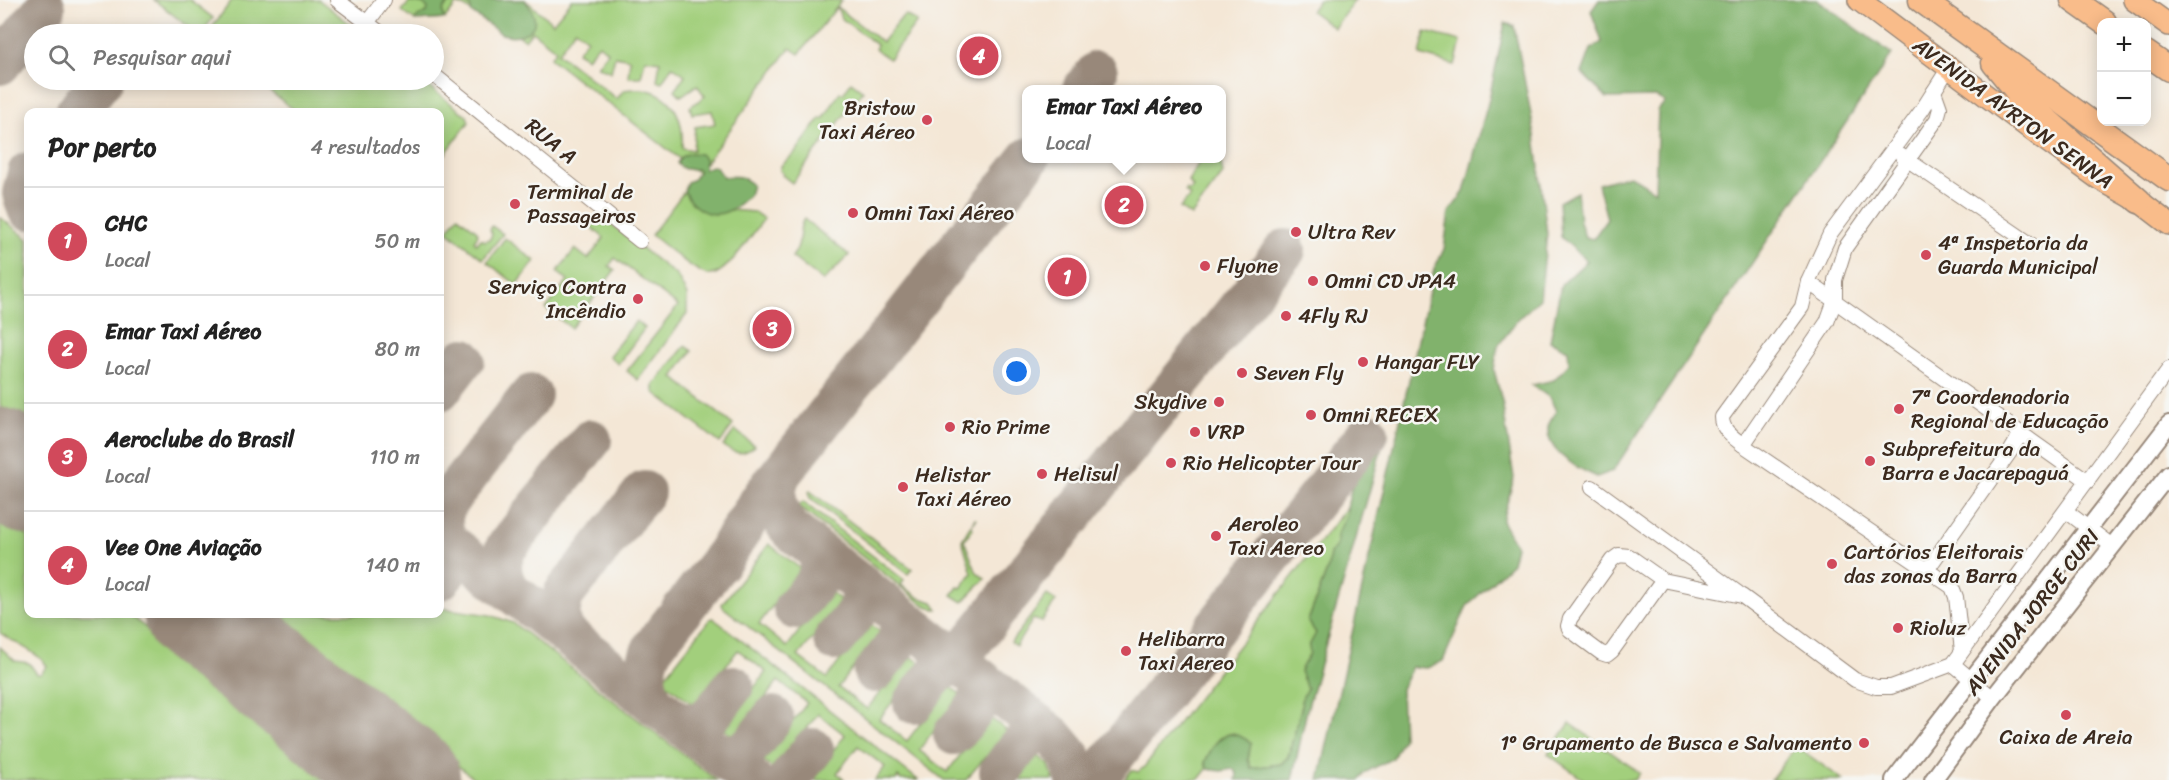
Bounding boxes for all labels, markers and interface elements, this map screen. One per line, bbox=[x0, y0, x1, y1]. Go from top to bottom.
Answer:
map controls bbox=[2097, 18, 2151, 126]
button: + bbox=[2097, 18, 2151, 72]
search box bbox=[24, 24, 444, 90]
street label: AVENIDA AYRTON SENNA bbox=[1904, 26, 2122, 199]
pin: 4 bbox=[960, 34, 998, 78]
text: Pesquisar aqui bbox=[93, 38, 231, 77]
icon: search bbox=[45, 41, 78, 74]
button: − bbox=[2097, 72, 2151, 126]
popup bbox=[1022, 85, 1226, 163]
text: Emar Taxi Aéreo bbox=[1046, 87, 1202, 126]
place label: Bristow Taxi Aéreo bbox=[819, 89, 915, 151]
street label: RUA A bbox=[516, 108, 586, 174]
marker: Bristow Taxi Aéreo bbox=[920, 113, 934, 127]
text: Por perto bbox=[48, 124, 156, 170]
text: Local bbox=[1046, 126, 1091, 161]
text: 4 resultados bbox=[311, 130, 420, 165]
place label: Terminal de Passageiros bbox=[527, 173, 636, 235]
pin: 2 bbox=[1104, 182, 1144, 228]
place label: Omni Taxi Aéreo bbox=[865, 194, 1015, 232]
marker: Terminal de Passageiros bbox=[508, 197, 522, 211]
text: CHC bbox=[105, 204, 147, 243]
marker: Omni Taxi Aéreo bbox=[846, 206, 860, 220]
place label: Ultra Rev bbox=[1308, 213, 1396, 251]
text: 1 bbox=[63, 224, 72, 259]
text: 50 m bbox=[375, 224, 420, 259]
place label: 4ª Inspetoria da Guarda Municipal bbox=[1938, 224, 2099, 286]
marker: Ultra Rev bbox=[1289, 225, 1303, 239]
text: Local bbox=[105, 243, 150, 278]
place label: Flyone bbox=[1217, 247, 1278, 285]
marker: 4ª Inspetoria da Guarda Municipal bbox=[1919, 248, 1933, 262]
pin: 1 bbox=[1048, 254, 1086, 300]
marker: Flyone bbox=[1198, 259, 1212, 273]
place label: Omni CD JPA4 bbox=[1325, 262, 1456, 300]
place label: Serviço Contra Incêndio bbox=[488, 268, 626, 330]
marker: Omni CD JPA4 bbox=[1306, 274, 1320, 288]
marker: Serviço Contra Incêndio bbox=[631, 292, 645, 306]
place label: 4Fly RJ bbox=[1298, 297, 1369, 335]
pin: 3 bbox=[752, 306, 792, 352]
marker: 4Fly RJ bbox=[1279, 309, 1293, 323]
text: Emar Taxi Aéreo bbox=[105, 312, 261, 351]
text: 2 bbox=[62, 332, 73, 367]
text: 80 m bbox=[375, 332, 420, 367]
place label: Hangar FLY bbox=[1375, 343, 1480, 381]
text: Local bbox=[105, 351, 150, 386]
place label: Seven Fly bbox=[1254, 354, 1344, 392]
marker: Hangar FLY bbox=[1356, 355, 1370, 369]
your location bbox=[1002, 357, 1031, 386]
marker: Seven Fly bbox=[1235, 366, 1249, 380]
place label: 7ª Coordenadoria Regional de Educação bbox=[1911, 378, 2109, 440]
place label: Skydive bbox=[1134, 383, 1207, 421]
marker: Skydive bbox=[1212, 395, 1226, 409]
place label: Omni RECEX bbox=[1323, 396, 1438, 434]
marker: 7ª Coordenadoria Regional de Educação bbox=[1892, 402, 1906, 416]
place label: Rio Prime bbox=[962, 408, 1051, 446]
marker: Omni RECEX bbox=[1304, 408, 1318, 422]
place label: VRP bbox=[1207, 413, 1244, 451]
text: Aeroclube do Brasil bbox=[105, 420, 294, 459]
marker: Rio Prime bbox=[943, 420, 957, 434]
marker: VRP bbox=[1188, 425, 1202, 439]
place label: Subprefeitura da Barra e Jacarepaguá bbox=[1882, 430, 2069, 492]
text: 3 bbox=[62, 440, 73, 475]
text: 110 m bbox=[370, 440, 420, 475]
place label: Rio Helicopter Tour bbox=[1183, 444, 1362, 482]
marker: Subprefeitura da Barra e Jacarepaguá bbox=[1863, 454, 1877, 468]
place label: Helisul bbox=[1054, 455, 1119, 493]
place label: Helistar Taxi Aéreo bbox=[915, 456, 1012, 518]
marker: Rio Helicopter Tour bbox=[1164, 456, 1178, 470]
text: Local bbox=[105, 459, 150, 494]
marker: Helisul bbox=[1035, 467, 1049, 481]
marker: Helistar Taxi Aéreo bbox=[896, 480, 910, 494]
place label: Aeroleo Taxi Aereo bbox=[1227, 505, 1325, 567]
street label: AVENIDA JORGE CURI bbox=[1954, 520, 2110, 705]
text: Vee One Aviação bbox=[105, 528, 262, 567]
marker: Aeroleo Taxi Aereo bbox=[1209, 529, 1223, 543]
place label: Cartórios Eleitorais das zonas da Barra bbox=[1844, 533, 2024, 595]
text: 4 bbox=[61, 548, 74, 583]
text: 140 m bbox=[366, 548, 420, 583]
marker: Cartórios Eleitorais das zonas da Barra bbox=[1825, 557, 1839, 571]
text: Local bbox=[105, 567, 150, 602]
place label: Rioluz bbox=[1910, 609, 1967, 647]
place label: Helibarra Taxi Aereo bbox=[1138, 620, 1235, 682]
marker: Rioluz bbox=[1891, 621, 1905, 635]
marker: Helibarra Taxi Aereo bbox=[1119, 644, 1133, 658]
marker: Caixa de Areia bbox=[2059, 708, 2073, 722]
place label: Caixa de Areia bbox=[1999, 718, 2133, 756]
place label: 1º Grupamento de Busca e Salvamento bbox=[1500, 724, 1852, 762]
marker: 1º Grupamento de Busca e Salvamento bbox=[1857, 736, 1871, 750]

